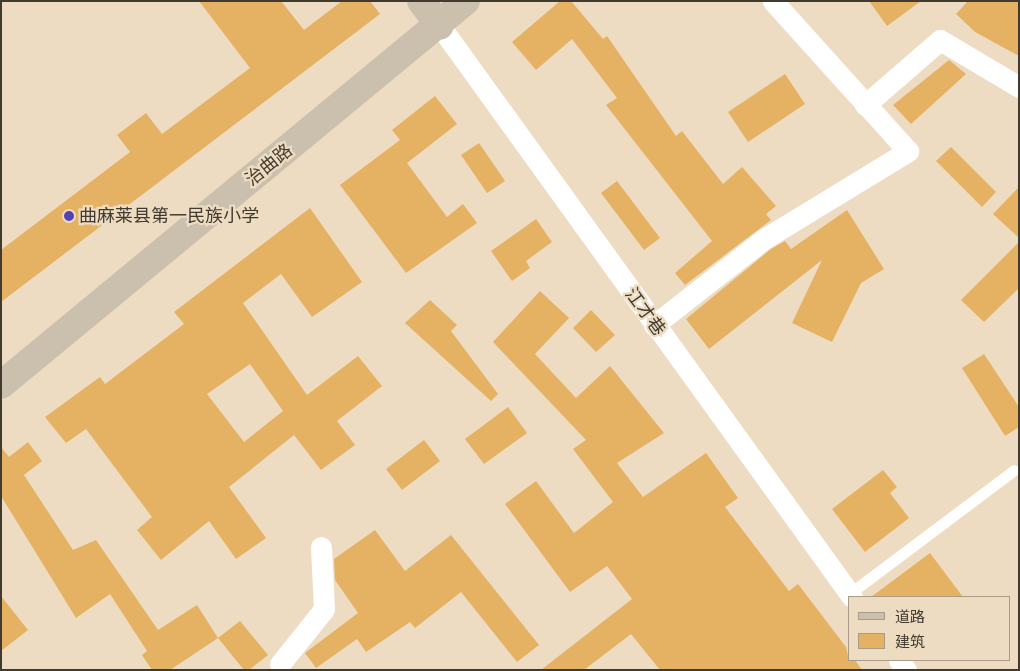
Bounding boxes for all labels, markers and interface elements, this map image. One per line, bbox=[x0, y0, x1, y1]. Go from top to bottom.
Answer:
street label: 治曲路 bbox=[241, 140, 297, 190]
place label: 曲麻莱县第一民族小学 bbox=[79, 205, 259, 227]
marker: 曲麻莱县第一民族小学 bbox=[63, 210, 75, 222]
street label: 江才巷 bbox=[620, 284, 670, 340]
legend bbox=[848, 596, 1010, 661]
text: 道路 bbox=[895, 608, 925, 626]
text: 建筑 bbox=[895, 633, 925, 651]

